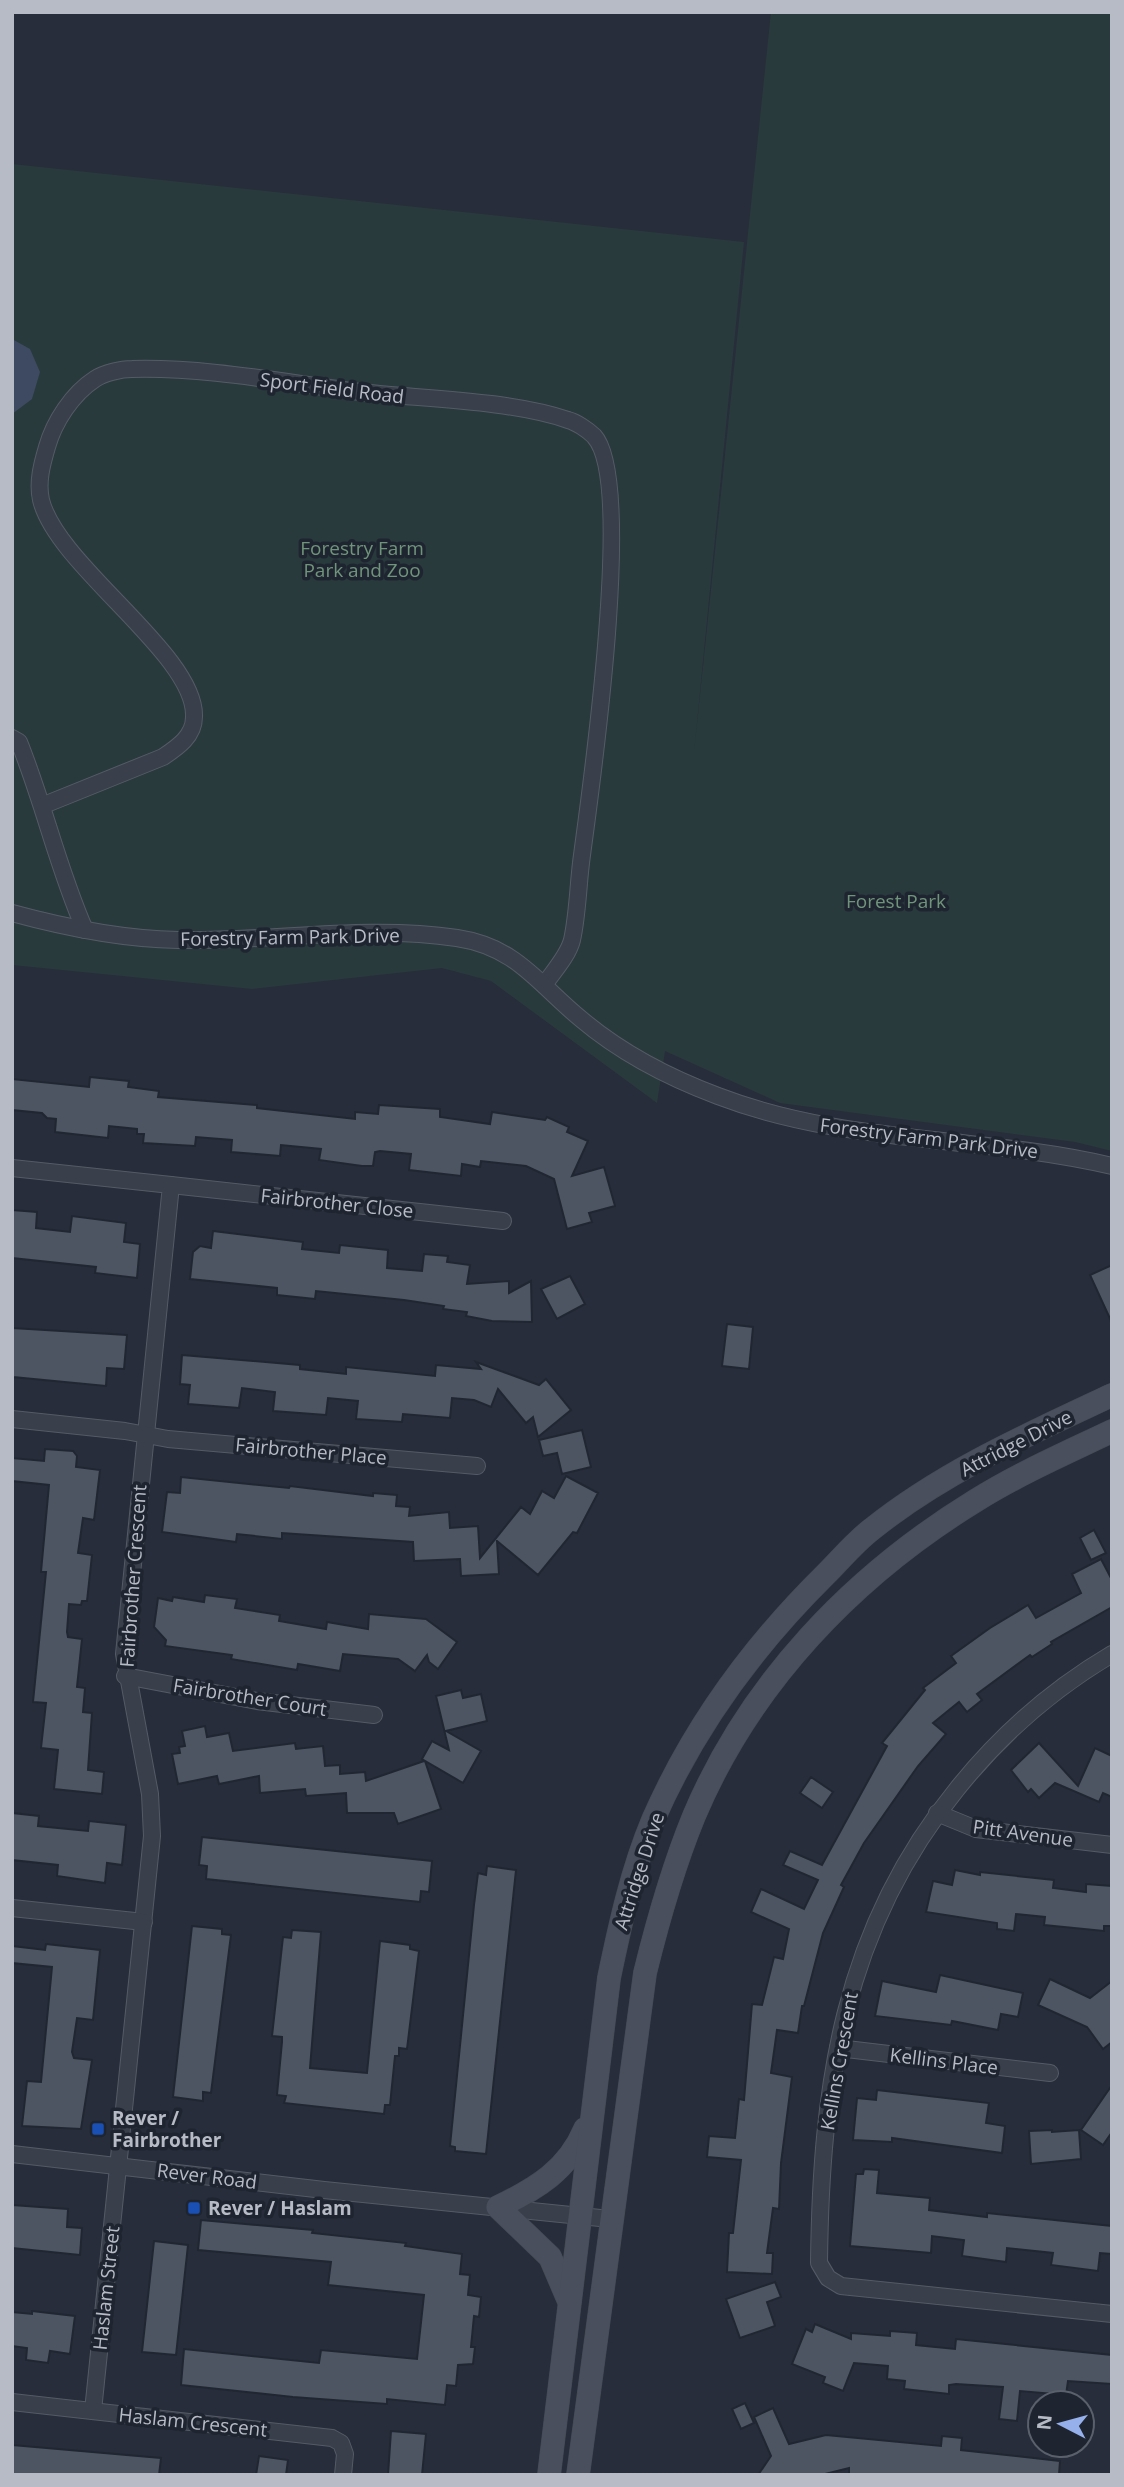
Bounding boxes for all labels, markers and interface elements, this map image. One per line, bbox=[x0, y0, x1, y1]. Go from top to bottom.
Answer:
street label: Sport Field Road bbox=[258, 366, 406, 410]
park label: Forestry Farm Park and Zoo bbox=[300, 535, 424, 583]
park label: Forest Park bbox=[846, 888, 946, 914]
street label: Forestry Farm Park Drive bbox=[180, 922, 400, 952]
street label: Forestry Farm Park Drive bbox=[818, 1112, 1040, 1164]
street label: Fairbrother Close bbox=[259, 1182, 415, 1224]
street label: Attridge Drive bbox=[956, 1404, 1076, 1482]
street label: Fairbrother Place bbox=[234, 1431, 388, 1471]
street label: Fairbrother Crescent bbox=[114, 1484, 152, 1668]
street label: Fairbrother Court bbox=[171, 1672, 329, 1722]
street label: Attridge Drive bbox=[608, 1809, 670, 1933]
street label: Pitt Avenue bbox=[971, 1813, 1075, 1853]
street label: Kellins Crescent bbox=[814, 1990, 864, 2132]
street label: Kellins Place bbox=[888, 2041, 1000, 2081]
place label: Rever / Fairbrother bbox=[112, 2105, 222, 2153]
marker: Rever / Fairbrother bbox=[90, 2121, 106, 2137]
street label: Rever Road bbox=[155, 2157, 259, 2195]
place label: Rever / Haslam bbox=[208, 2195, 352, 2221]
marker: Rever / Haslam bbox=[186, 2200, 202, 2216]
street label: Haslam Street bbox=[87, 2224, 125, 2351]
north arrow bbox=[1026, 2389, 1096, 2459]
street label: Haslam Crescent bbox=[117, 2401, 269, 2443]
text: N bbox=[1030, 2413, 1058, 2431]

